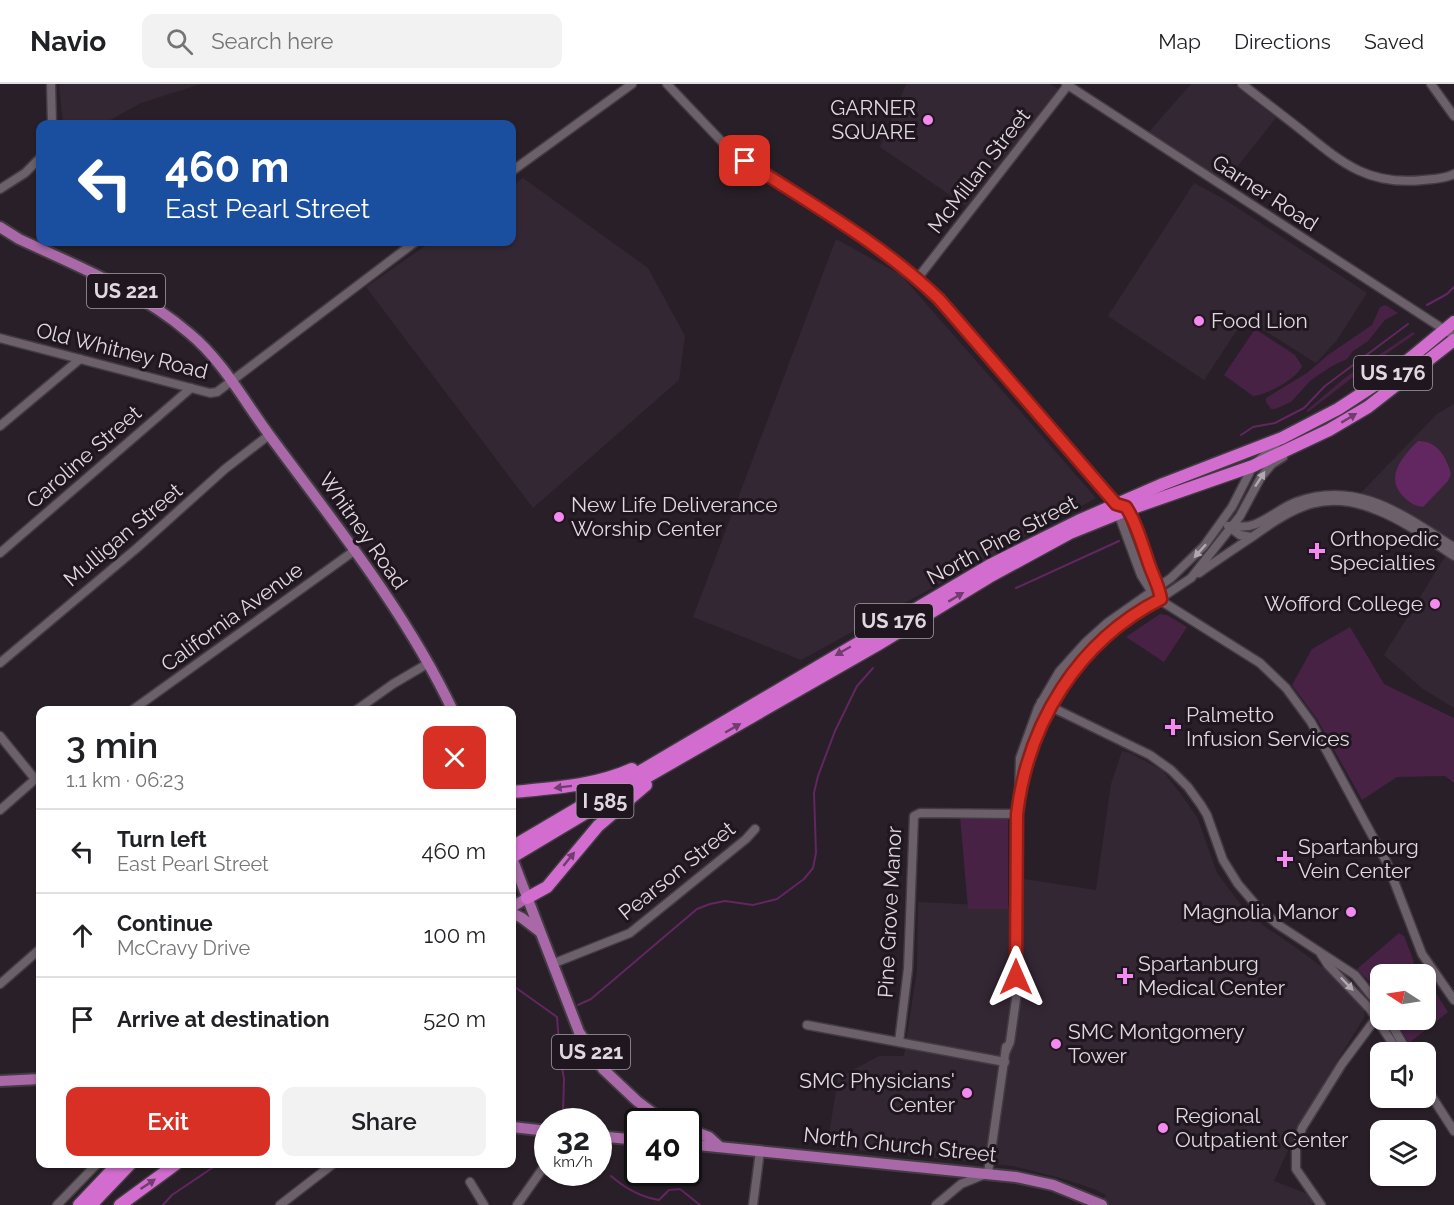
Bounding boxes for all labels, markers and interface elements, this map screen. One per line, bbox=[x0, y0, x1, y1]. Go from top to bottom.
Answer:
search box bbox=[142, 14, 562, 68]
text: Navio bbox=[30, 25, 106, 58]
icon: search bbox=[163, 25, 196, 58]
text: Search here bbox=[211, 28, 333, 54]
text: Map bbox=[1158, 29, 1201, 54]
text: Directions bbox=[1234, 29, 1331, 54]
text: Saved bbox=[1364, 29, 1424, 54]
place label: GARNER SQUARE bbox=[830, 95, 916, 144]
street label: McMillan Street bbox=[922, 103, 1035, 238]
marker: GARNER SQUARE bbox=[921, 113, 935, 127]
pin bbox=[719, 135, 770, 186]
text: 460 m bbox=[165, 143, 289, 192]
icon: left bbox=[66, 144, 144, 222]
icon: arrive bbox=[728, 144, 761, 177]
street label: Garner Road bbox=[1208, 149, 1323, 236]
text: East Pearl Street bbox=[165, 193, 370, 224]
road number: US 221 bbox=[87, 274, 165, 308]
place label: Food Lion bbox=[1211, 308, 1308, 333]
marker: Food Lion bbox=[1192, 314, 1206, 328]
street label: Old Whitney Road bbox=[34, 317, 210, 384]
road number: US 176 bbox=[1354, 356, 1432, 390]
street label: Caroline Street bbox=[21, 400, 146, 513]
one-way arrow bbox=[1341, 413, 1358, 423]
street label: Whitney Road bbox=[314, 468, 413, 594]
one-way arrow bbox=[1255, 471, 1266, 487]
street label: Mulligan Street bbox=[58, 478, 187, 591]
street label: North Pine Street bbox=[922, 489, 1081, 590]
place label: New Life Deliverance Worship Center bbox=[571, 492, 778, 541]
marker: New Life Deliverance Worship Center bbox=[552, 510, 566, 524]
place label: Orthopedic Specialties bbox=[1330, 526, 1439, 575]
marker: Orthopedic Specialties bbox=[1308, 542, 1326, 560]
one-way arrow bbox=[1194, 543, 1207, 558]
street label: California Avenue bbox=[156, 557, 308, 676]
place label: Wofford College bbox=[1264, 591, 1423, 616]
one-way arrow bbox=[948, 592, 964, 603]
marker: Wofford College bbox=[1428, 597, 1442, 611]
road number: US 176 bbox=[855, 604, 933, 638]
one-way arrow bbox=[835, 646, 851, 657]
place label: Palmetto Infusion Services bbox=[1186, 702, 1350, 751]
marker: Palmetto Infusion Services bbox=[1164, 718, 1182, 736]
text: 3 min bbox=[66, 724, 158, 766]
one-way arrow bbox=[725, 724, 742, 734]
button: close bbox=[423, 726, 486, 789]
text: 1.1 km · 06:23 bbox=[66, 768, 184, 792]
one-way arrow bbox=[553, 782, 572, 792]
road number: I 585 bbox=[576, 784, 634, 818]
street label: Pearson Street bbox=[613, 816, 740, 925]
street label: Pine Grove Manor bbox=[873, 825, 907, 999]
text: Turn left bbox=[117, 826, 207, 852]
place label: Spartanburg Vein Center bbox=[1298, 834, 1419, 883]
icon: left bbox=[66, 835, 99, 868]
text: 460 m bbox=[421, 838, 486, 864]
marker: Spartanburg Vein Center bbox=[1276, 850, 1294, 868]
one-way arrow bbox=[563, 851, 576, 867]
text: East Pearl Street bbox=[117, 852, 269, 876]
place label: Magnolia Manor bbox=[1183, 899, 1340, 924]
marker: Magnolia Manor bbox=[1344, 905, 1358, 919]
text: Continue bbox=[117, 910, 213, 936]
icon: ahead bbox=[66, 919, 99, 952]
text: 100 m bbox=[424, 922, 486, 948]
text: McCravy Drive bbox=[117, 936, 250, 960]
position arrow bbox=[984, 945, 1048, 1009]
place label: Spartanburg Medical Center bbox=[1138, 951, 1286, 1000]
north arrow bbox=[1370, 964, 1436, 1030]
map controls bbox=[1370, 964, 1436, 1186]
marker: Spartanburg Medical Center bbox=[1116, 967, 1134, 985]
one-way arrow bbox=[1340, 977, 1354, 991]
icon: arrive bbox=[66, 1003, 99, 1036]
text: Arrive at destination bbox=[117, 1006, 330, 1032]
text: 520 m bbox=[423, 1006, 486, 1032]
place label: SMC Montgomery Tower bbox=[1068, 1019, 1245, 1068]
road number: US 221 bbox=[552, 1035, 630, 1069]
marker: SMC Montgomery Tower bbox=[1049, 1037, 1063, 1051]
button: sound bbox=[1370, 1042, 1436, 1108]
place label: SMC Physicians' Center bbox=[799, 1068, 956, 1117]
marker: SMC Physicians' Center bbox=[960, 1086, 974, 1100]
button: Exit bbox=[66, 1087, 270, 1156]
button: Share bbox=[282, 1087, 486, 1156]
place label: Regional Outpatient Center bbox=[1175, 1103, 1349, 1152]
speed limit sign: 40 bbox=[624, 1108, 702, 1186]
button: layers bbox=[1370, 1120, 1436, 1186]
marker: Regional Outpatient Center bbox=[1156, 1121, 1170, 1135]
text: 32 bbox=[556, 1122, 590, 1157]
street label: North Church Street bbox=[802, 1122, 998, 1167]
text: km/h bbox=[553, 1153, 593, 1171]
one-way arrow bbox=[140, 1179, 156, 1190]

